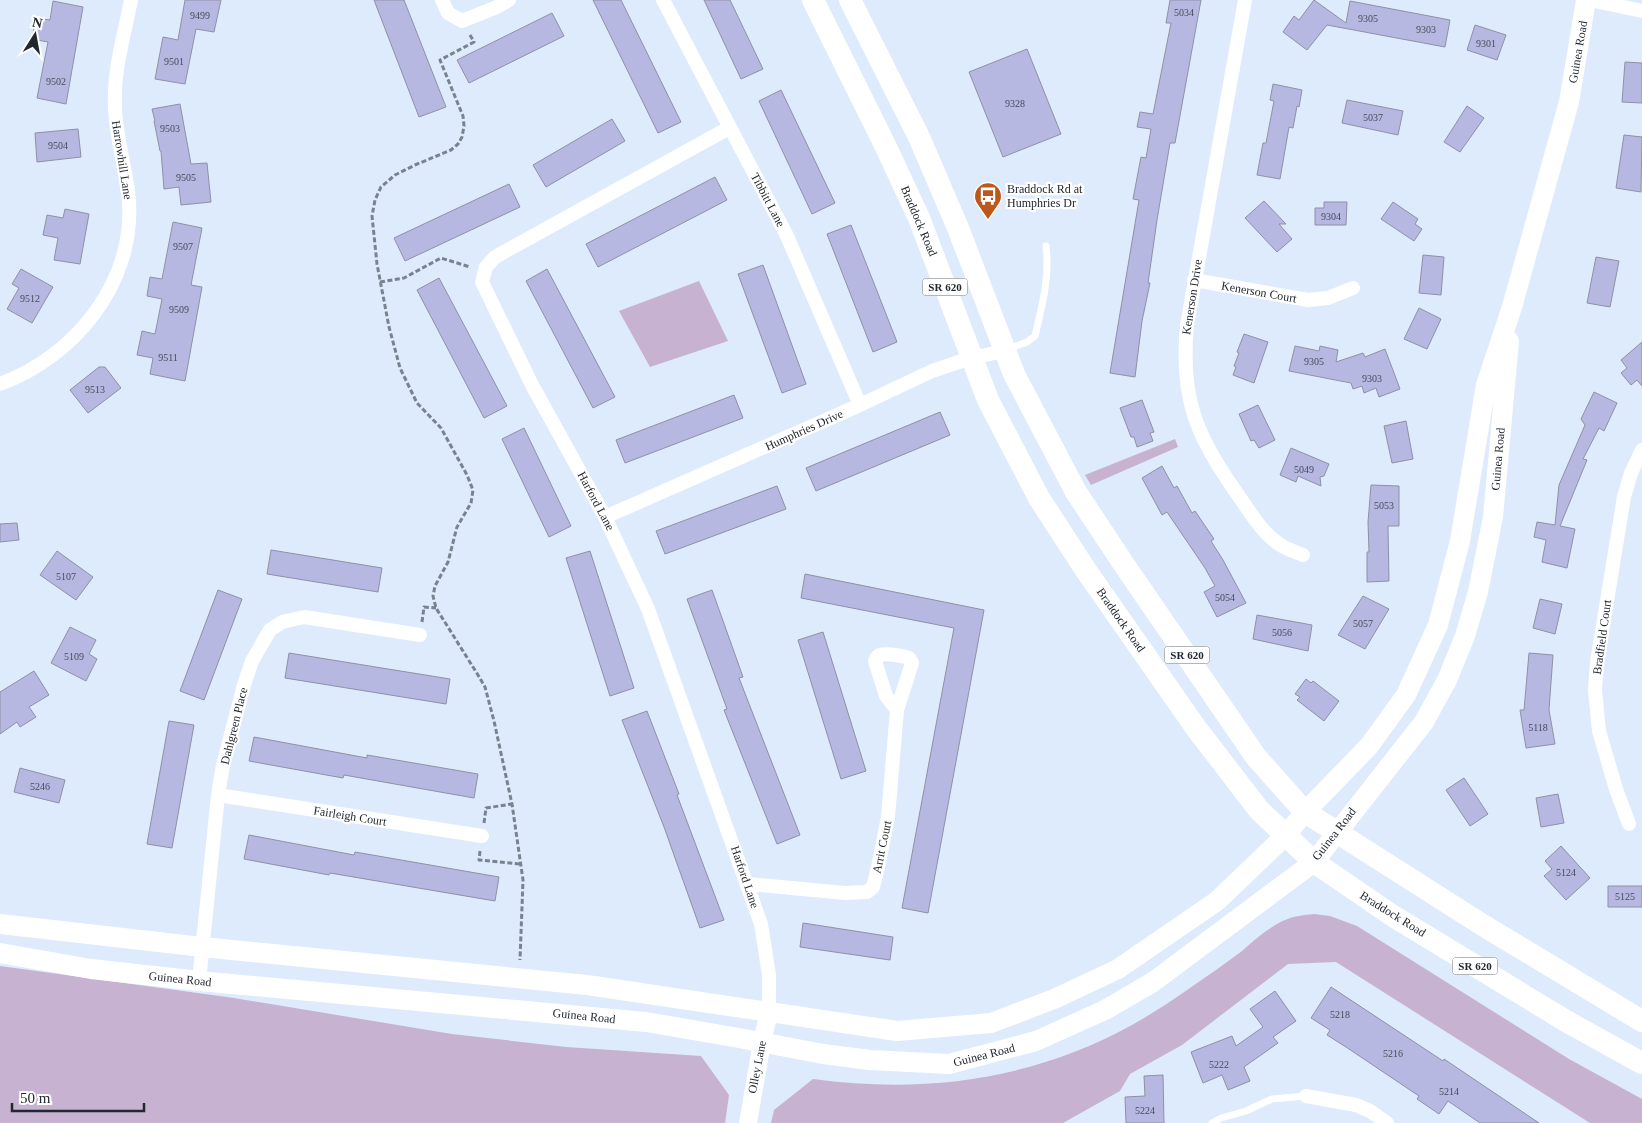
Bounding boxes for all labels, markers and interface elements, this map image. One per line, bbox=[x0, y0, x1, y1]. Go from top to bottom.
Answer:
house number: 5034 bbox=[1174, 7, 1194, 18]
north arrow bbox=[10, 10, 60, 60]
house number: 9499 bbox=[190, 10, 210, 21]
house number: 9305 bbox=[1358, 13, 1378, 24]
text: N bbox=[31, 14, 44, 31]
street label: Guinea Road bbox=[1566, 20, 1590, 84]
house number: 9303 bbox=[1416, 24, 1436, 35]
house number: 9301 bbox=[1476, 38, 1496, 49]
house number: 9501 bbox=[164, 56, 184, 67]
house number: 9502 bbox=[46, 76, 66, 87]
house number: 9328 bbox=[1005, 98, 1025, 109]
house number: 5037 bbox=[1363, 112, 1383, 123]
street label: Harrowhill Lane bbox=[109, 120, 135, 200]
house number: 9503 bbox=[160, 123, 180, 134]
house number: 9504 bbox=[48, 140, 68, 151]
street label: Tibbitt Lane bbox=[748, 171, 788, 229]
house number: 9505 bbox=[176, 172, 196, 183]
bus stop icon: Braddock Rd at Humphries Dr bbox=[973, 181, 1003, 220]
place label: Braddock Rd at Humphries Dr bbox=[1007, 182, 1083, 210]
street label: Braddock Road bbox=[898, 184, 940, 258]
house number: 9304 bbox=[1321, 211, 1341, 222]
house number: 9507 bbox=[173, 241, 193, 252]
street label: Kenerson Drive bbox=[1179, 258, 1205, 336]
road number: SR 620 bbox=[922, 278, 968, 296]
street label: Kenerson Court bbox=[1220, 278, 1298, 306]
house number: 9512 bbox=[20, 293, 40, 304]
house number: 9509 bbox=[169, 304, 189, 315]
house number: 9511 bbox=[158, 352, 178, 363]
house number: 9305 bbox=[1304, 356, 1324, 367]
house number: 9303 bbox=[1362, 373, 1382, 384]
house number: 9513 bbox=[85, 384, 105, 395]
street label: Humphries Drive bbox=[763, 407, 845, 453]
street label: Guinea Road bbox=[1488, 427, 1508, 491]
house number: 5049 bbox=[1294, 464, 1314, 475]
street label: Harford Lane bbox=[575, 469, 617, 533]
house number: 5053 bbox=[1374, 500, 1394, 511]
house number: 5107 bbox=[56, 571, 76, 582]
street label: Braddock Road bbox=[1094, 585, 1148, 655]
house number: 5054 bbox=[1215, 592, 1235, 603]
street label: Bradfield Court bbox=[1590, 598, 1614, 675]
house number: 5057 bbox=[1353, 618, 1373, 629]
house number: 5056 bbox=[1272, 627, 1292, 638]
road number: SR 620 bbox=[1164, 646, 1210, 664]
house number: 5109 bbox=[64, 651, 84, 662]
street label: Dahlgreen Place bbox=[218, 686, 250, 766]
house number: 5118 bbox=[1528, 722, 1548, 733]
house number: 5246 bbox=[30, 781, 50, 792]
street label: Fairleigh Court bbox=[313, 803, 388, 829]
street label: Guinea Road bbox=[1309, 805, 1359, 863]
street label: Arrit Court bbox=[870, 819, 895, 875]
street label: Harford Lane bbox=[728, 844, 762, 910]
house number: 5124 bbox=[1556, 867, 1576, 878]
street label: Braddock Road bbox=[1357, 888, 1429, 940]
house number: 5125 bbox=[1615, 891, 1635, 902]
road number: SR 620 bbox=[1452, 958, 1498, 974]
street label: Guinea Road bbox=[148, 969, 212, 989]
street label: Guinea Road bbox=[552, 1006, 616, 1026]
house number: 5218 bbox=[1330, 1009, 1350, 1020]
street label: Olley Lane bbox=[745, 1039, 769, 1095]
street label: Guinea Road bbox=[952, 1041, 1016, 1069]
house number: 5216 bbox=[1383, 1048, 1403, 1059]
house number: 5222 bbox=[1209, 1059, 1229, 1070]
scale bar bbox=[12, 1080, 145, 1112]
house number: 5214 bbox=[1439, 1086, 1459, 1097]
text: 50 m bbox=[20, 1090, 51, 1106]
house number: 5224 bbox=[1135, 1105, 1155, 1116]

